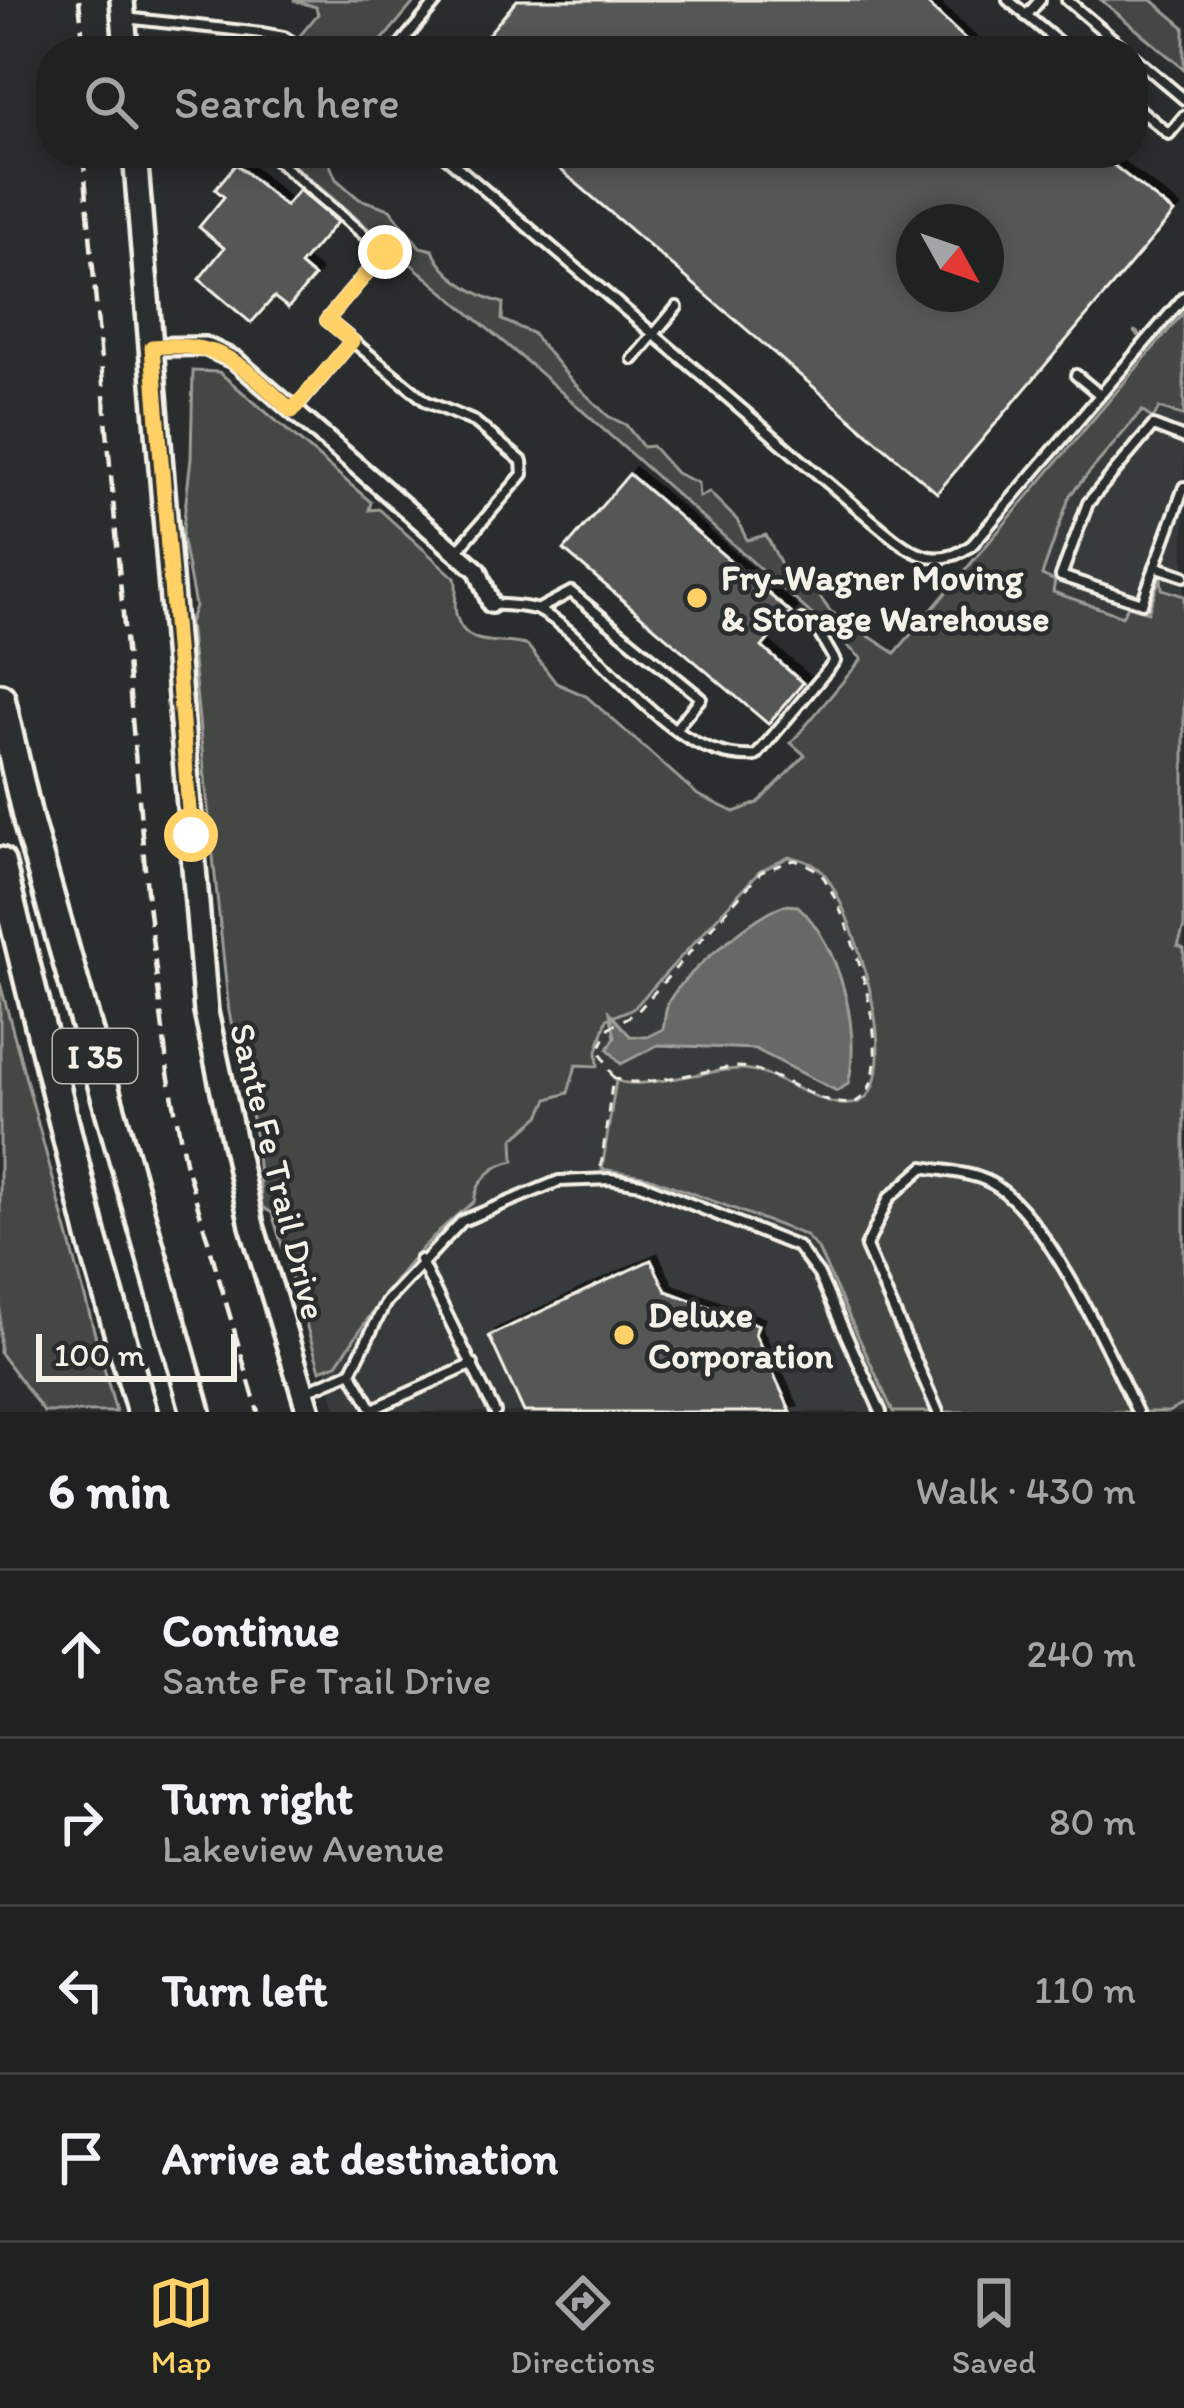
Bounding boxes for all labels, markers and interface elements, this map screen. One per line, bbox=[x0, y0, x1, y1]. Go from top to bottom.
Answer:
search box bbox=[36, 36, 1148, 168]
icon: search bbox=[78, 69, 144, 135]
text: Search here bbox=[174, 75, 400, 129]
north arrow bbox=[896, 204, 1004, 312]
route end bbox=[358, 225, 412, 279]
place label: Fry-Wagner Moving & Storage Warehouse bbox=[721, 556, 1049, 640]
marker: Fry-Wagner Moving & Storage Warehouse bbox=[684, 585, 710, 611]
route start bbox=[164, 808, 218, 862]
street label: Sante Fe Trail Drive bbox=[221, 1018, 336, 1324]
road number: I 35 bbox=[53, 1029, 137, 1083]
place label: Deluxe Corporation bbox=[648, 1293, 834, 1377]
marker: Deluxe Corporation bbox=[611, 1322, 637, 1348]
scale bar bbox=[36, 1328, 237, 1381]
text: 100 m bbox=[54, 1335, 145, 1374]
text: 6 min bbox=[48, 1460, 170, 1521]
text: Walk · 430 m bbox=[916, 1467, 1136, 1514]
text: Continue bbox=[162, 1603, 340, 1657]
icon: ahead bbox=[48, 1621, 114, 1687]
text: 240 m bbox=[1026, 1630, 1136, 1677]
text: Sante Fe Trail Drive bbox=[162, 1657, 491, 1704]
text: Turn right bbox=[162, 1771, 353, 1825]
icon: right bbox=[48, 1789, 114, 1855]
text: 80 m bbox=[1049, 1798, 1136, 1845]
text: Lakeview Avenue bbox=[162, 1825, 445, 1872]
icon: left bbox=[48, 1957, 114, 2023]
text: Turn left bbox=[162, 1963, 328, 2017]
text: 110 m bbox=[1034, 1966, 1136, 2013]
icon: arrive bbox=[48, 2125, 114, 2191]
text: Arrive at destination bbox=[162, 2131, 558, 2185]
tab: Map bbox=[148, 2270, 214, 2381]
tab: Directions bbox=[510, 2270, 655, 2381]
tab: Saved bbox=[952, 2270, 1036, 2381]

